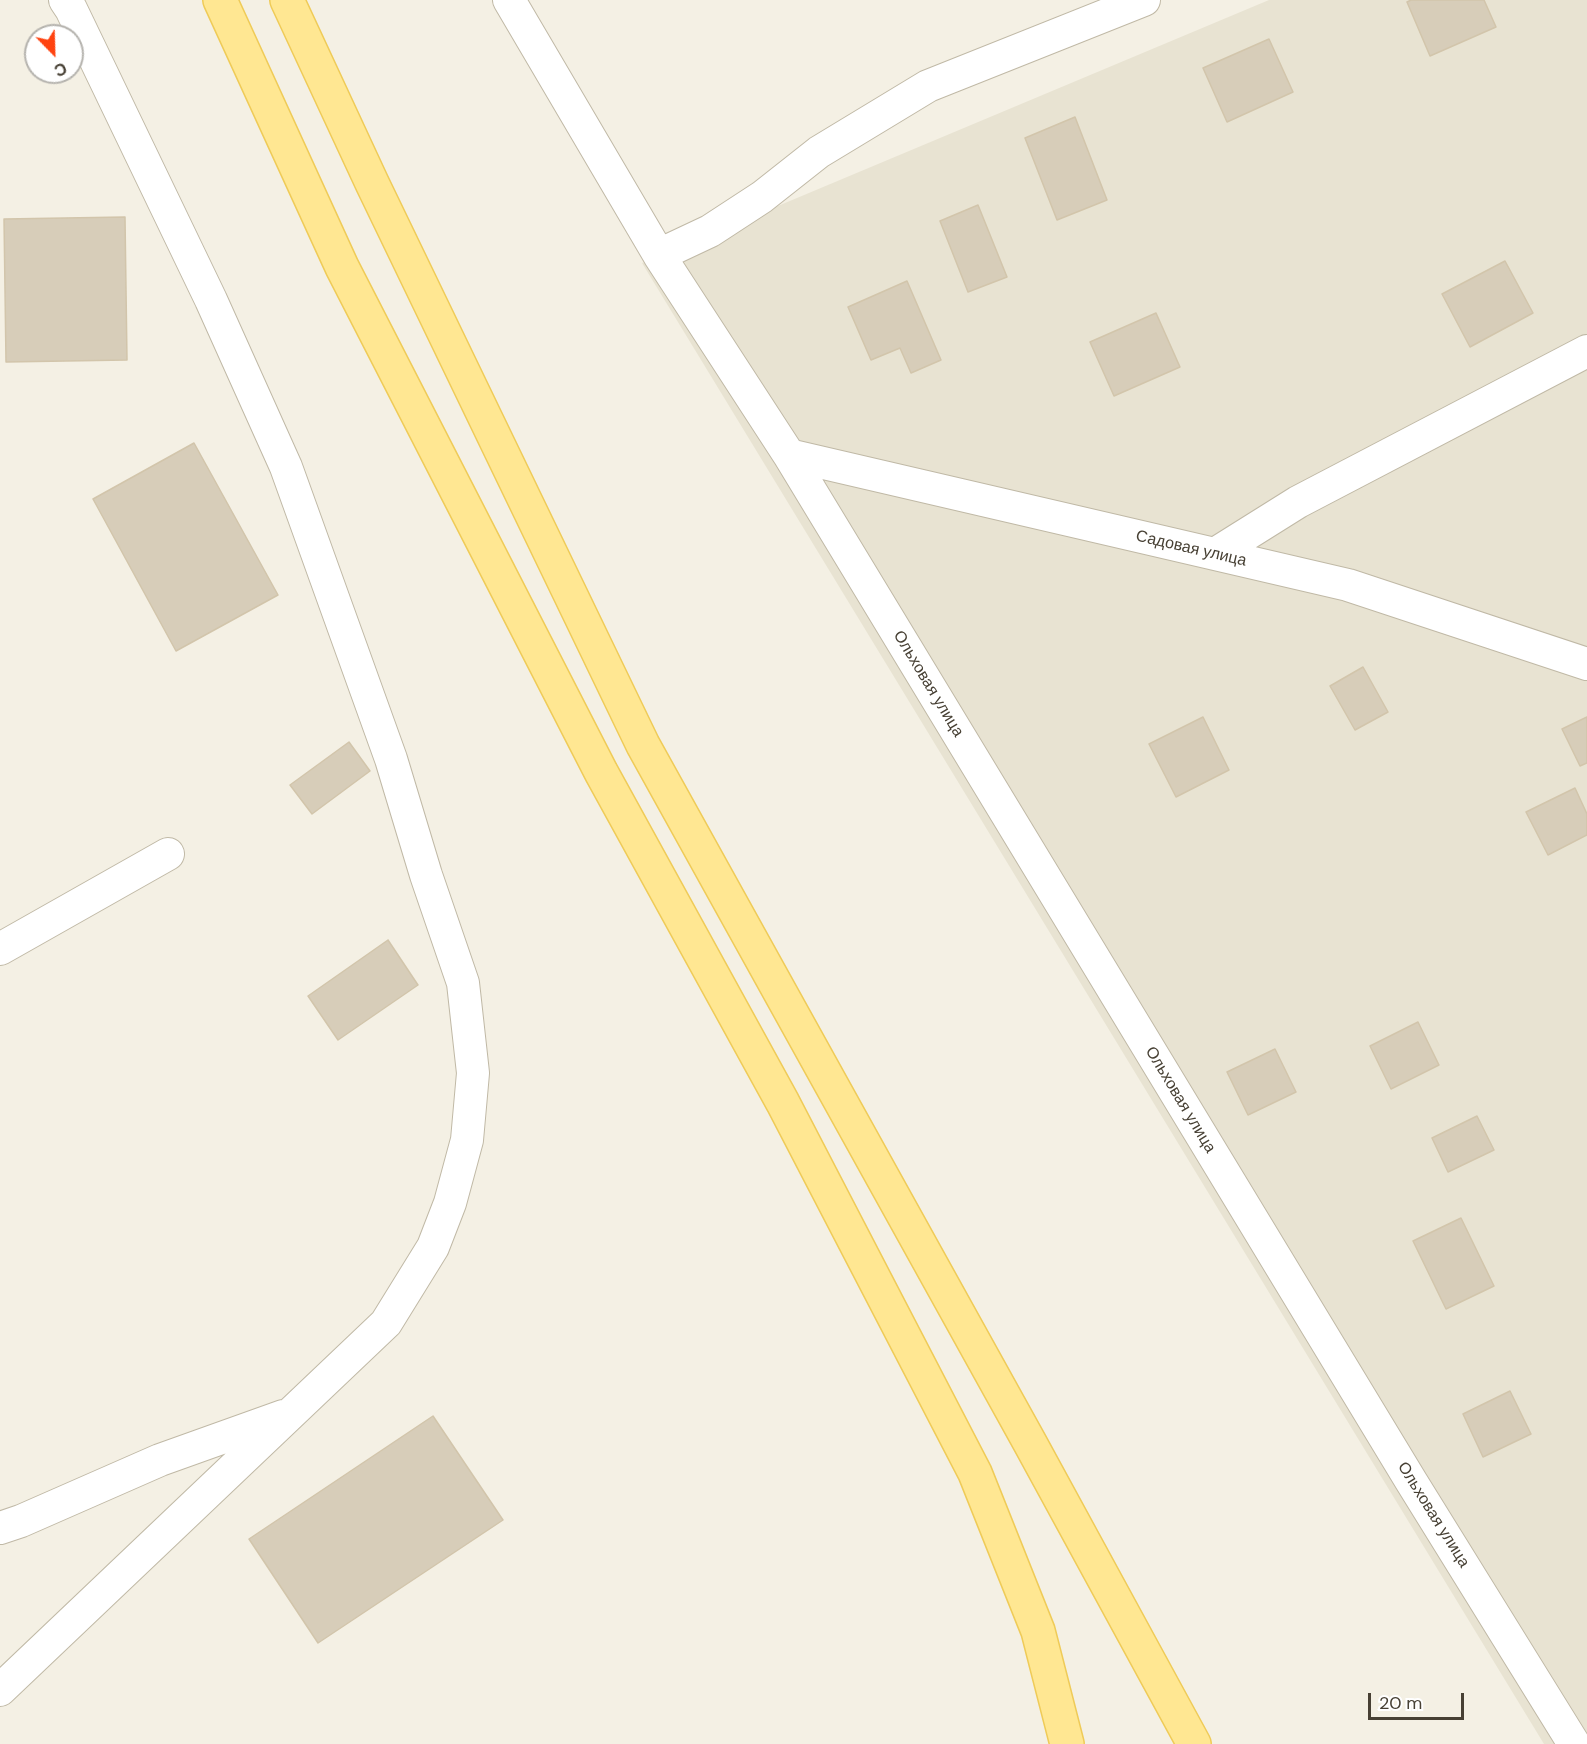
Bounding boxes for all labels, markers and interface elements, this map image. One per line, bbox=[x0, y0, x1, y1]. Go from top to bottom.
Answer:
north arrow bbox=[24, 24, 84, 84]
text: С bbox=[51, 57, 70, 81]
street label: Садовая улица bbox=[1134, 527, 1248, 571]
street label: Ольховая улица bbox=[889, 627, 967, 741]
street label: Ольховая улица bbox=[1141, 1043, 1219, 1157]
street label: Ольховая улица bbox=[1393, 1459, 1473, 1571]
scale bar bbox=[1371, 1681, 1467, 1719]
text: 20 m bbox=[1379, 1691, 1422, 1715]

